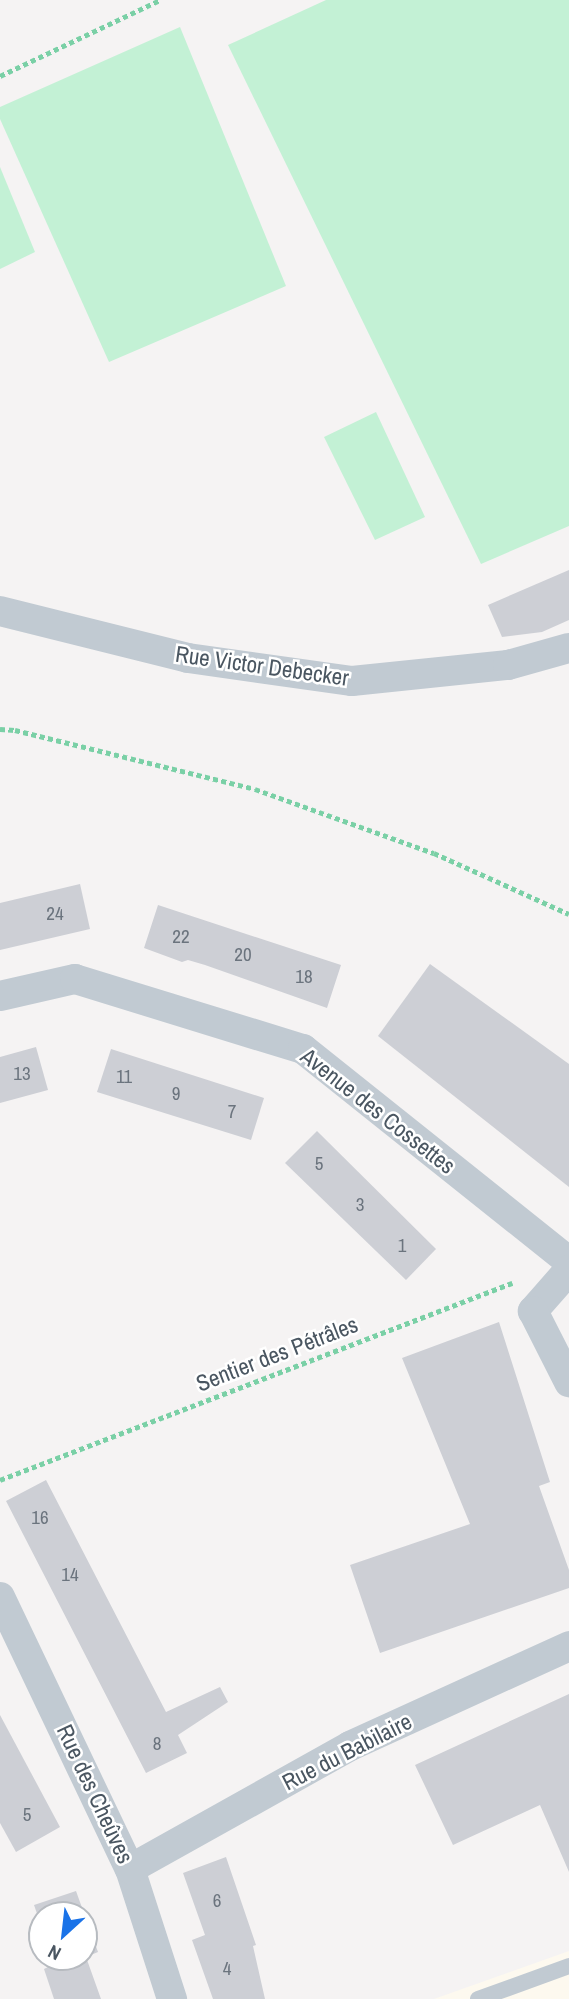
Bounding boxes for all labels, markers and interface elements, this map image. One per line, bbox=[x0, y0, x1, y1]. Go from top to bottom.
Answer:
street label: Rue Victor Debecker bbox=[174, 640, 350, 692]
house number: 24 bbox=[46, 903, 64, 925]
house number: 22 bbox=[172, 926, 190, 948]
house number: 20 bbox=[234, 944, 252, 966]
house number: 18 bbox=[295, 966, 313, 988]
street label: Avenue des Cossettes bbox=[295, 1042, 461, 1180]
house number: 13 bbox=[13, 1063, 31, 1085]
house number: 11 bbox=[116, 1066, 132, 1088]
house number: 9 bbox=[172, 1083, 180, 1105]
house number: 7 bbox=[228, 1101, 236, 1123]
house number: 5 bbox=[315, 1153, 323, 1175]
house number: 3 bbox=[356, 1194, 364, 1216]
house number: 1 bbox=[398, 1235, 406, 1257]
street label: Sentier des Pétrâles bbox=[192, 1310, 362, 1398]
house number: 16 bbox=[31, 1507, 49, 1529]
house number: 14 bbox=[61, 1564, 79, 1586]
street label: Rue du Babilaire bbox=[278, 1708, 416, 1796]
street label: Rue des Cheûves bbox=[51, 1720, 139, 1868]
house number: 8 bbox=[153, 1733, 161, 1755]
house number: 5 bbox=[23, 1804, 31, 1826]
house number: 6 bbox=[213, 1890, 221, 1912]
north arrow bbox=[28, 1901, 98, 1971]
text: N bbox=[43, 1939, 65, 1967]
house number: 4 bbox=[223, 1958, 231, 1980]

